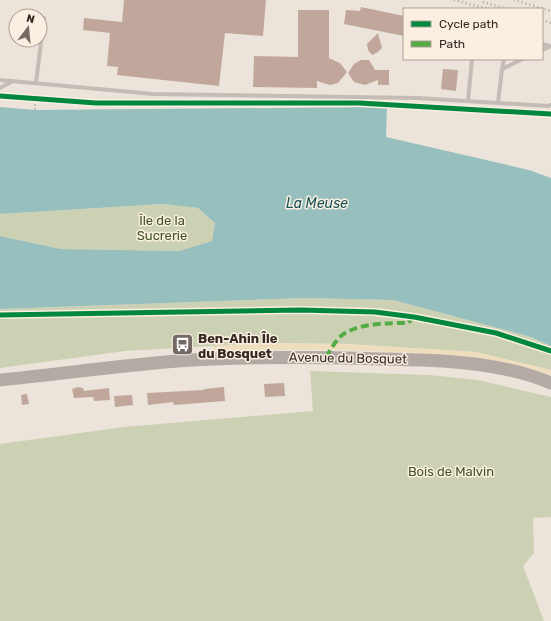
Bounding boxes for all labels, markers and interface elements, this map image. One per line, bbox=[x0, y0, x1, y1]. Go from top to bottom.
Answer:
north arrow bbox=[8, 8, 48, 48]
legend bbox=[403, 8, 543, 60]
text: N bbox=[25, 12, 36, 26]
text: Cycle path bbox=[439, 17, 498, 31]
text: Path bbox=[439, 37, 465, 51]
water label: La Meuse bbox=[286, 195, 348, 212]
park label: Île de la Sucrerie bbox=[137, 213, 187, 243]
place label: Ben-Ahin Île du Bosquet bbox=[198, 331, 278, 361]
bus stop icon: Ben-Ahin Île du Bosquet bbox=[170, 332, 196, 358]
street label: Avenue du Bosquet bbox=[289, 349, 407, 367]
park label: Bois de Malvin bbox=[408, 464, 494, 479]

